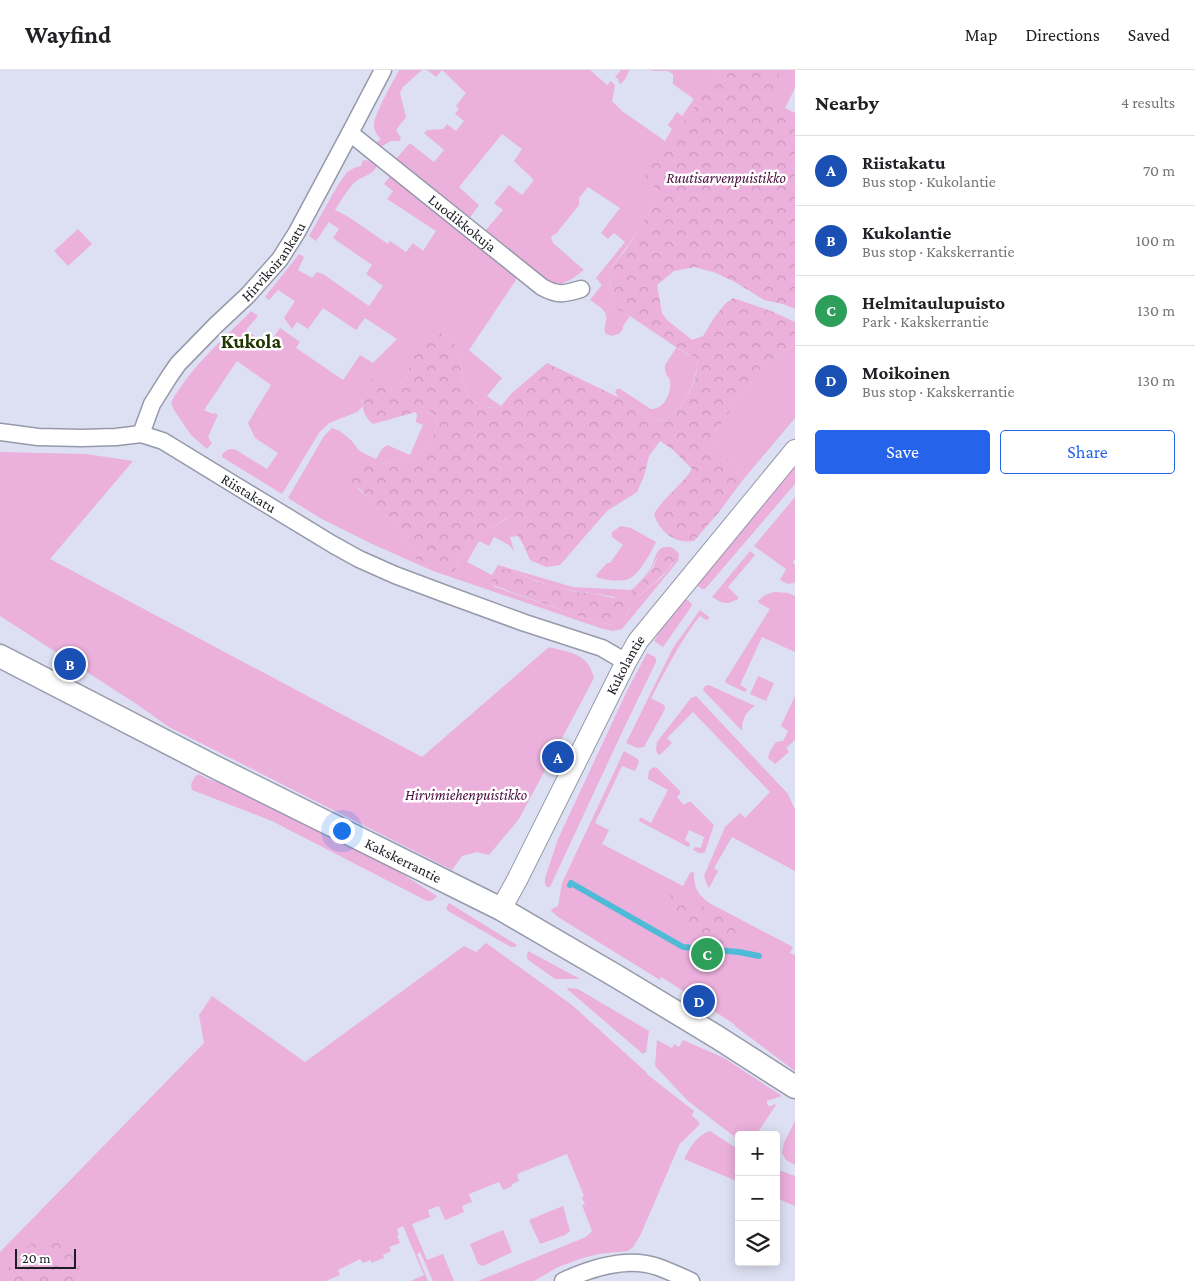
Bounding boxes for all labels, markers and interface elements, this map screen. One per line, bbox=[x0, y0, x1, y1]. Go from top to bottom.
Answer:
text: Wayfind bbox=[25, 21, 111, 48]
text: Map bbox=[965, 25, 997, 45]
text: Directions bbox=[1025, 25, 1100, 45]
text: Saved bbox=[1128, 25, 1170, 45]
text: Nearby bbox=[815, 91, 879, 115]
text: 4 results bbox=[1121, 94, 1175, 111]
text: Riistakatu bbox=[862, 152, 945, 173]
text: A bbox=[826, 162, 836, 179]
text: 70 m bbox=[1143, 162, 1175, 179]
park label: Ruutisarvenpuistikko bbox=[666, 170, 786, 187]
text: Bus stop · Kukolantie bbox=[862, 173, 996, 190]
street label: Luodikkokuja bbox=[425, 191, 499, 255]
street label: Hirvikoirankatu bbox=[238, 220, 309, 305]
text: Kukolantie bbox=[862, 222, 951, 243]
text: B bbox=[826, 232, 836, 249]
text: 100 m bbox=[1136, 232, 1175, 249]
text: Bus stop · Kakskerrantie bbox=[862, 243, 1015, 260]
text: Helmitaulupuisto bbox=[862, 292, 1005, 313]
text: C bbox=[826, 302, 836, 319]
text: 130 m bbox=[1137, 302, 1175, 319]
text: Park · Kakskerrantie bbox=[862, 313, 989, 330]
district label: Kukola bbox=[221, 330, 281, 352]
text: Moikoinen bbox=[862, 362, 950, 383]
text: D bbox=[825, 372, 837, 389]
text: 130 m bbox=[1137, 372, 1175, 389]
text: Bus stop · Kakskerrantie bbox=[862, 383, 1015, 400]
button: Save bbox=[815, 430, 990, 474]
button: Share bbox=[1000, 430, 1175, 474]
street label: Riistakatu bbox=[218, 471, 279, 516]
street label: Kukolantie bbox=[603, 631, 648, 697]
pin: B bbox=[54, 645, 86, 683]
pin: A bbox=[542, 738, 574, 776]
park label: Hirvimiehenpuistikko bbox=[405, 787, 527, 804]
your location bbox=[329, 818, 355, 844]
street label: Kakskerrantie bbox=[362, 835, 444, 886]
pin: C bbox=[691, 935, 723, 973]
pin: D bbox=[683, 982, 715, 1020]
map controls bbox=[735, 1131, 780, 1266]
button: + bbox=[735, 1131, 780, 1176]
button: − bbox=[735, 1176, 780, 1221]
button: layers bbox=[735, 1221, 780, 1266]
scale bar bbox=[15, 1246, 76, 1269]
text: 20 m bbox=[22, 1250, 50, 1266]

